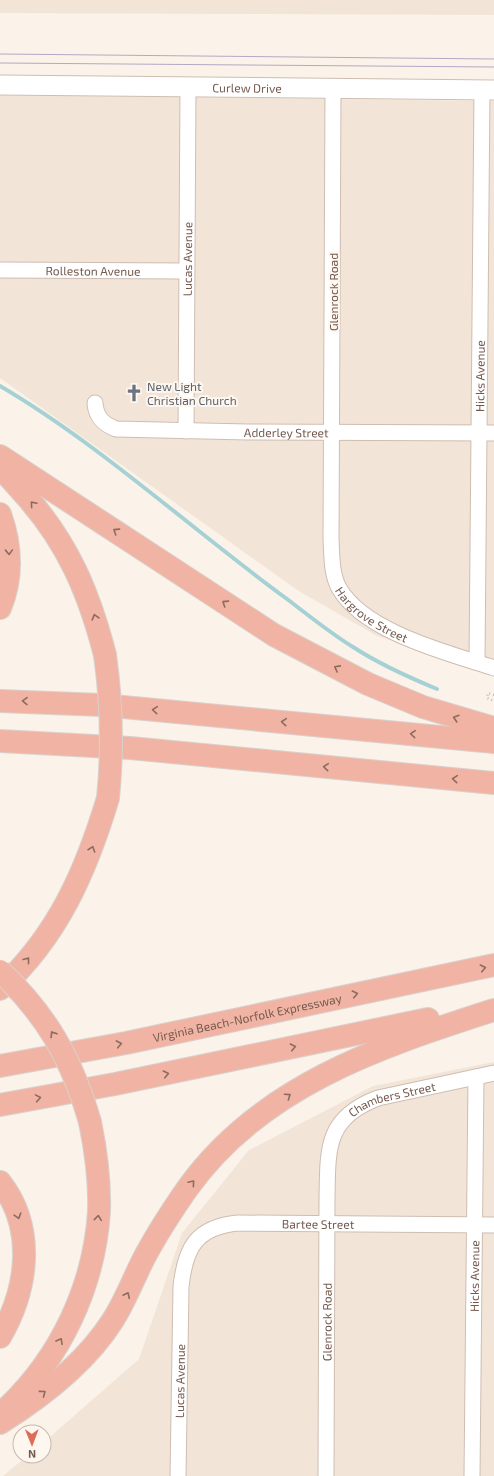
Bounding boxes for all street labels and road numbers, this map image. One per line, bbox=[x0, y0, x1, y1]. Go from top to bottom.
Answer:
street label: Curlew Drive bbox=[212, 80, 282, 95]
street label: Lucas Avenue bbox=[180, 222, 194, 296]
street label: Glenrock Road bbox=[326, 253, 340, 331]
street label: Rolleston Avenue bbox=[45, 263, 141, 278]
street label: Hicks Avenue bbox=[472, 340, 487, 412]
street label: Adderley Street bbox=[244, 425, 329, 439]
street label: Hargrove Street bbox=[333, 584, 410, 645]
street label: Virginia Beach-Norfolk Expressway bbox=[152, 990, 344, 1044]
street label: Chambers Street bbox=[345, 1079, 437, 1119]
street label: Bartee Street bbox=[282, 1216, 355, 1231]
street label: Hicks Avenue bbox=[467, 1240, 481, 1312]
street label: Glenrock Road bbox=[319, 1283, 334, 1361]
street label: Lucas Avenue bbox=[172, 1344, 187, 1418]

